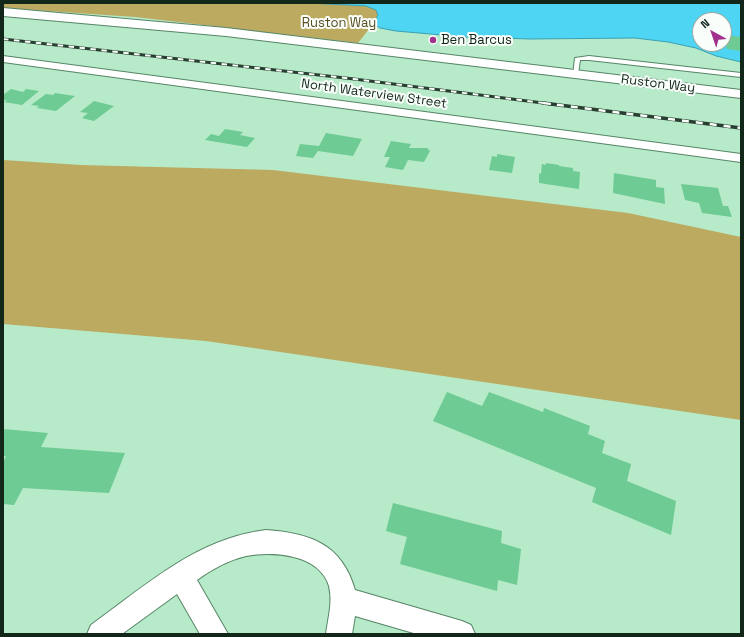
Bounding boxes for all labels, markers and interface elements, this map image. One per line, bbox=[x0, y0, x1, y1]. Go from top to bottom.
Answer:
north arrow bbox=[692, 12, 732, 52]
park label: Ruston Way bbox=[302, 15, 376, 31]
text: N bbox=[698, 16, 712, 31]
place label: Ben Barcus bbox=[441, 32, 512, 48]
marker: Ben Barcus bbox=[428, 35, 438, 45]
street label: Ruston Way bbox=[620, 72, 696, 96]
street label: North Waterview Street bbox=[300, 76, 448, 112]

